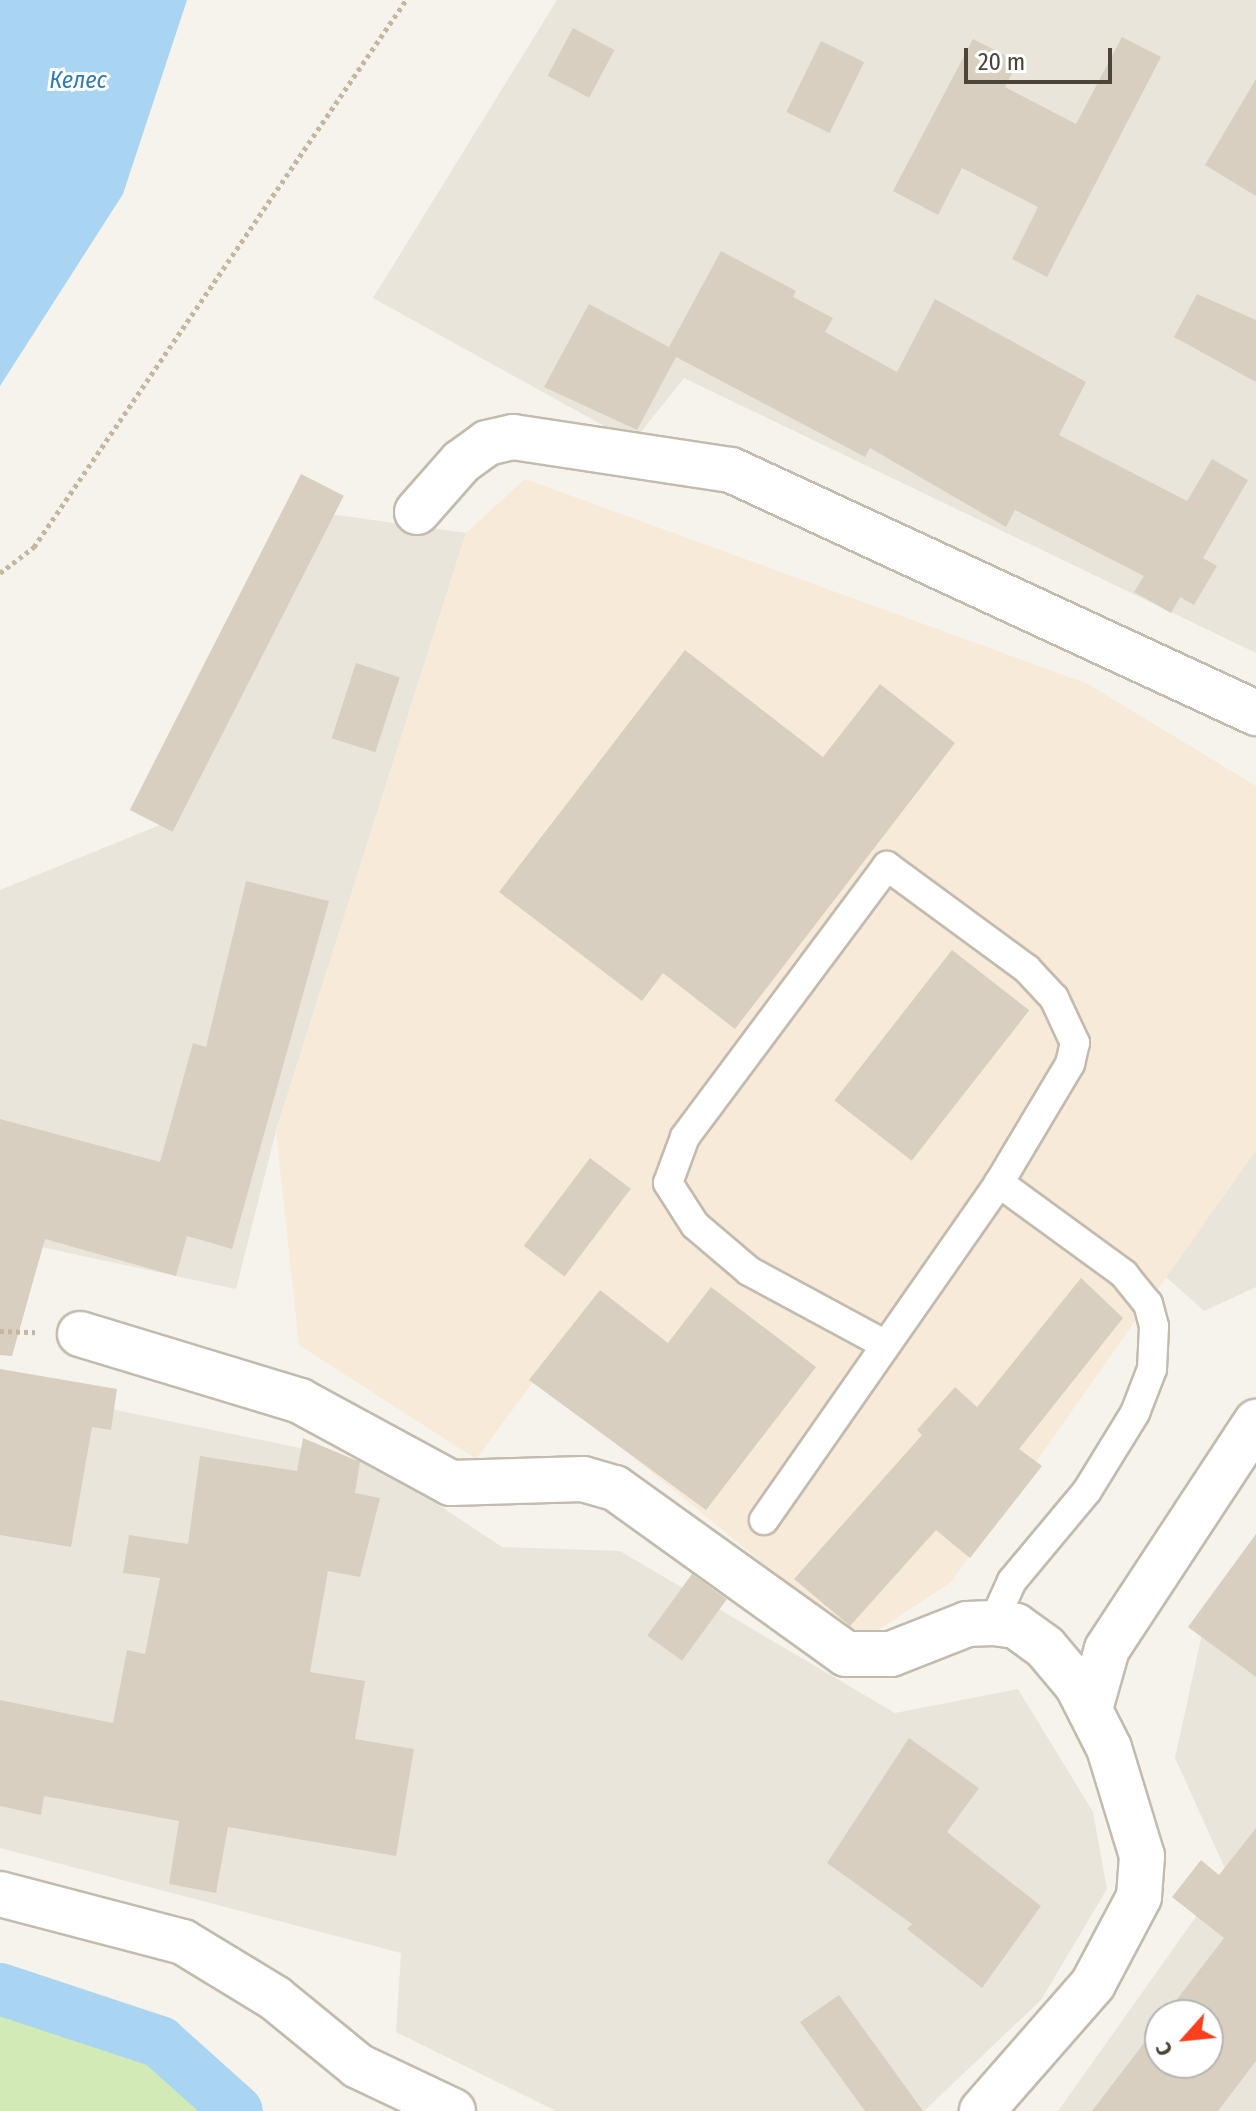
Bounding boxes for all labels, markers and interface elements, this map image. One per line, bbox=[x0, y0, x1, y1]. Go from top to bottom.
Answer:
scale bar bbox=[968, 32, 1116, 82]
text: 20 m bbox=[978, 48, 1025, 76]
water label: Келес bbox=[49, 67, 107, 95]
north arrow bbox=[1144, 1999, 1224, 2079]
text: С bbox=[1149, 2038, 1179, 2060]

